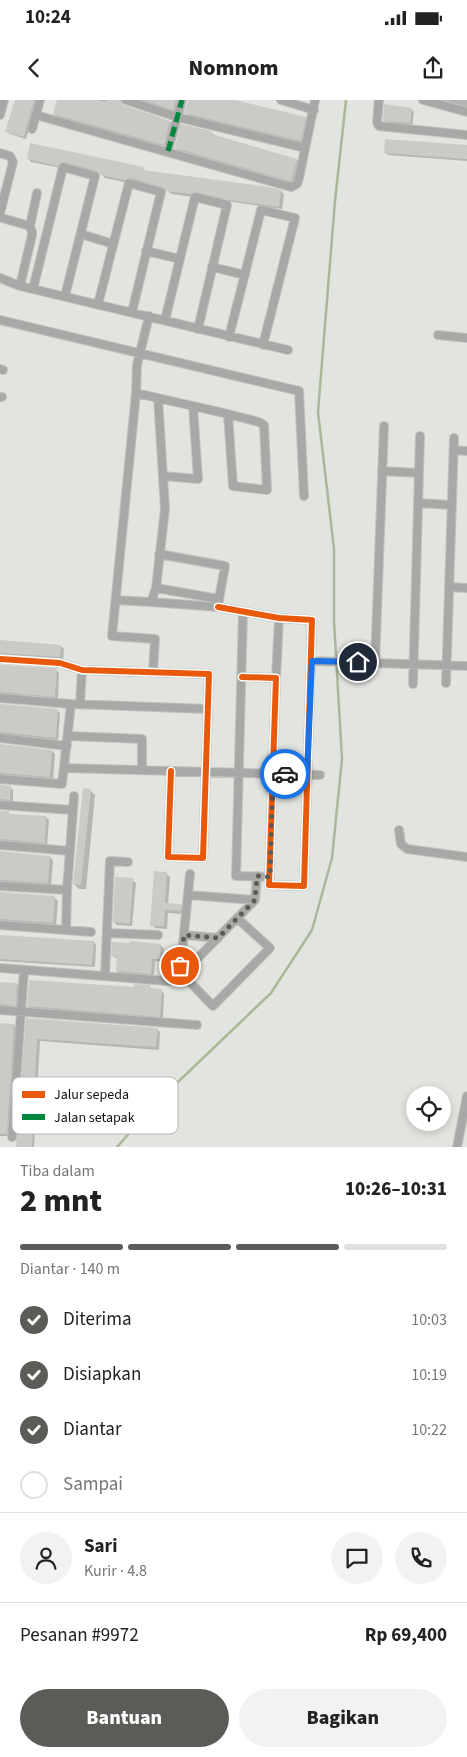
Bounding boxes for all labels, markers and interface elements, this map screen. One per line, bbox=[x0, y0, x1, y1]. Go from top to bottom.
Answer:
text: 10:24 bbox=[25, 4, 71, 31]
text: Nomnom bbox=[189, 52, 278, 84]
icon: back bbox=[20, 54, 48, 82]
icon: share bbox=[419, 54, 447, 82]
pin bbox=[337, 641, 379, 683]
icon: home bbox=[344, 648, 372, 676]
courier bbox=[260, 749, 310, 799]
icon: car bbox=[271, 760, 299, 788]
pin bbox=[159, 945, 201, 987]
icon: bag bbox=[166, 952, 194, 980]
legend bbox=[12, 1077, 178, 1134]
text: Jalur sepeda bbox=[54, 1085, 129, 1105]
map controls bbox=[406, 1086, 451, 1131]
button: locate bbox=[406, 1086, 451, 1131]
text: Jalan setapak bbox=[54, 1108, 135, 1128]
text: Tiba dalam bbox=[20, 1160, 95, 1182]
text: 10:26–10:31 bbox=[345, 1176, 447, 1203]
text: 2 mnt bbox=[20, 1178, 102, 1224]
text: Diantar · 140 m bbox=[20, 1258, 120, 1280]
icon: check bbox=[20, 1306, 48, 1334]
text: Diterima bbox=[63, 1306, 132, 1333]
text: 10:03 bbox=[411, 1309, 447, 1331]
icon: check bbox=[20, 1361, 48, 1389]
text: Disiapkan bbox=[63, 1361, 141, 1388]
text: 10:19 bbox=[411, 1364, 447, 1386]
icon: check bbox=[20, 1416, 48, 1444]
text: Diantar bbox=[63, 1416, 122, 1443]
text: 10:22 bbox=[411, 1419, 447, 1441]
text: Sampai bbox=[63, 1471, 123, 1498]
button: person bbox=[20, 1532, 72, 1584]
button: chat bbox=[331, 1532, 383, 1584]
button: phone bbox=[395, 1532, 447, 1584]
text: Sari bbox=[84, 1533, 117, 1560]
text: Kurir · 4.8 bbox=[84, 1560, 147, 1582]
text: Pesanan #9972 bbox=[20, 1622, 139, 1649]
text: Rp 69,400 bbox=[365, 1622, 447, 1649]
button: Bantuan bbox=[20, 1689, 229, 1747]
button: Bagikan bbox=[239, 1689, 447, 1747]

